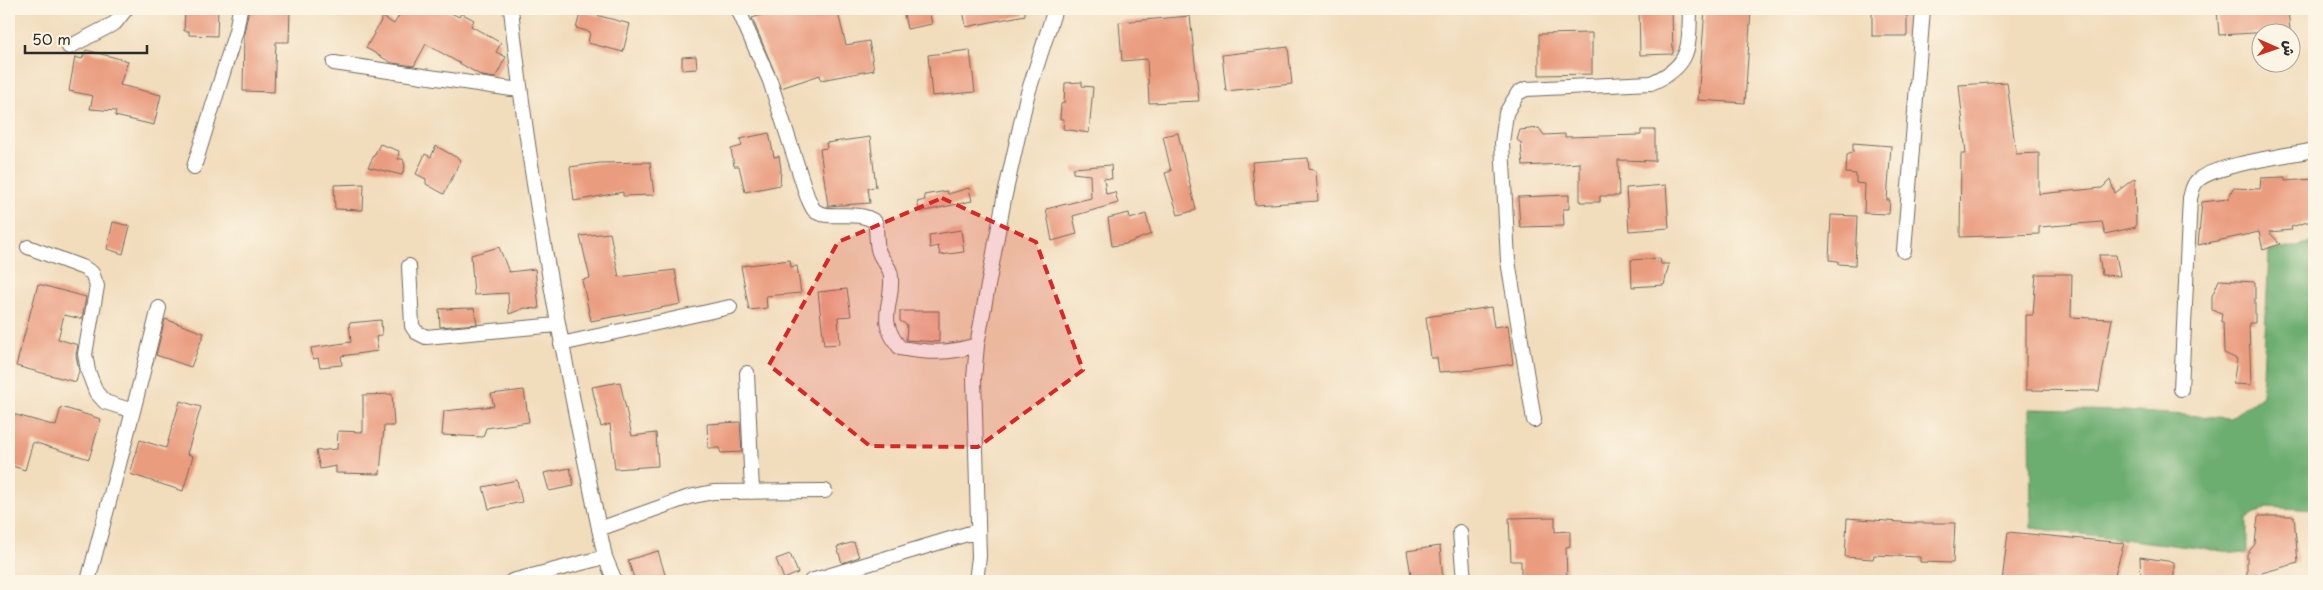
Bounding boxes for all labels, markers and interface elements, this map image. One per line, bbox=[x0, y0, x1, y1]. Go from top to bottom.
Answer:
scale bar bbox=[25, 22, 148, 54]
north arrow bbox=[2250, 22, 2300, 72]
text: 50 m bbox=[32, 27, 71, 50]
text: ش bbox=[2279, 40, 2300, 57]

